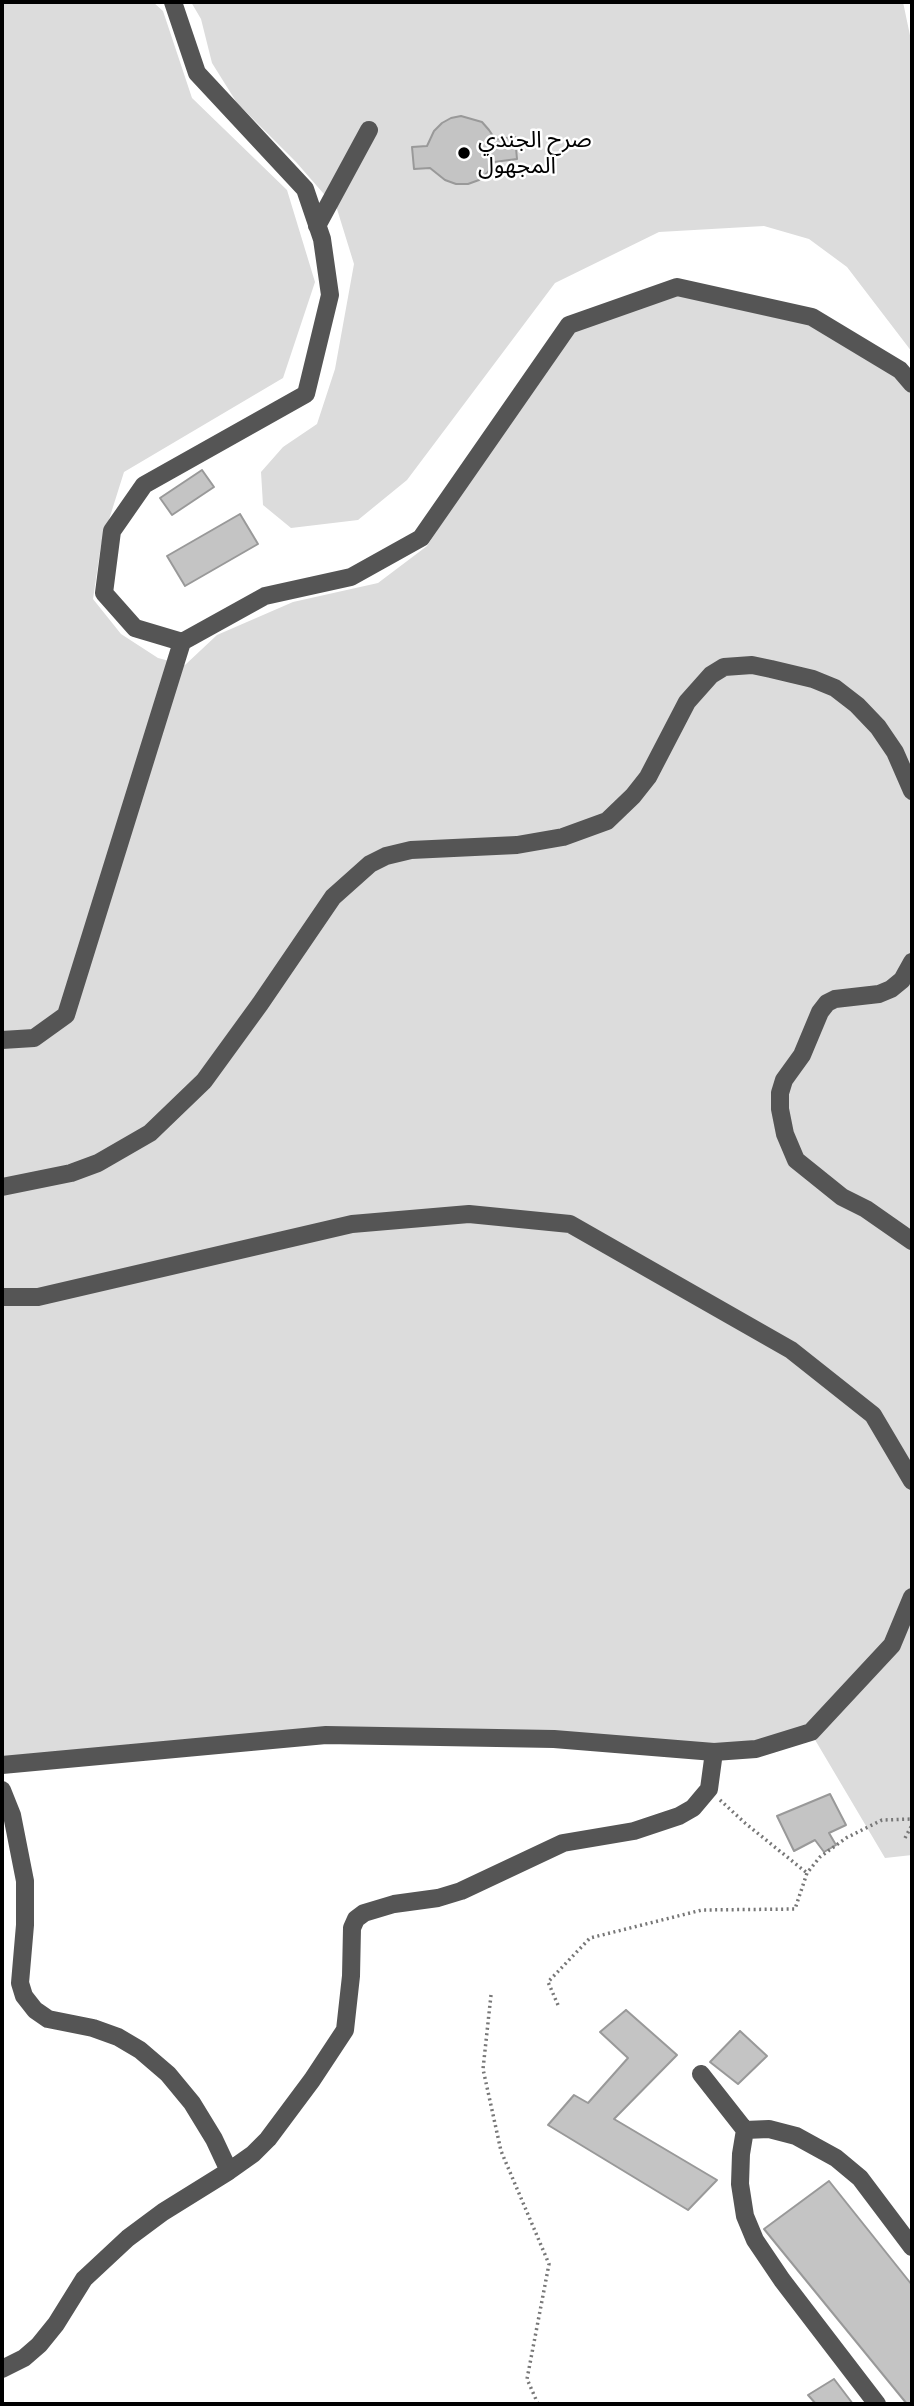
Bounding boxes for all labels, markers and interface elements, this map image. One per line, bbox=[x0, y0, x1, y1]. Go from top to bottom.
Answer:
place label: صرح الجندي المجهول bbox=[478, 126, 592, 180]
marker: صرح الجندي المجهول bbox=[456, 145, 472, 161]

